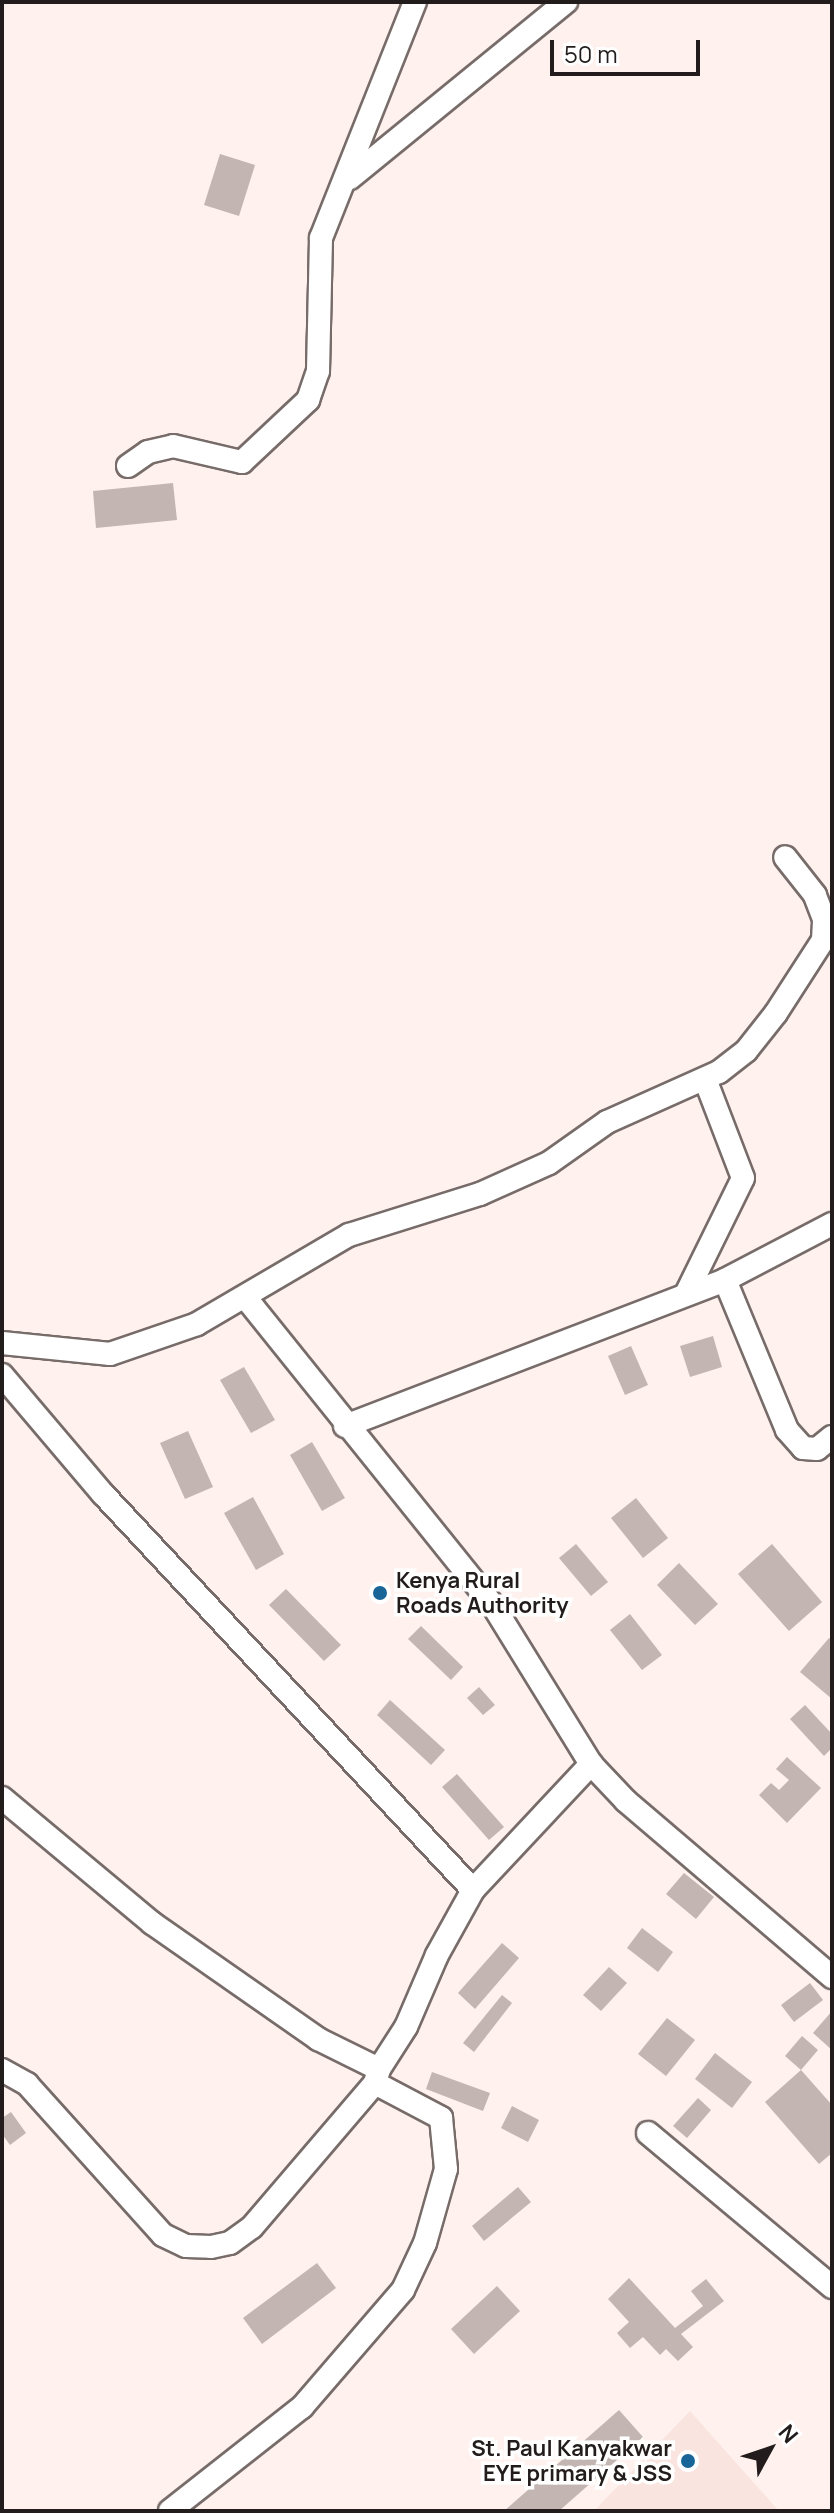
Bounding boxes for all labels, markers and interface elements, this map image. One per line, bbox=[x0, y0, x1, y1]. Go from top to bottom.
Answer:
scale bar bbox=[554, 24, 704, 74]
text: 50 m bbox=[564, 37, 618, 70]
place label: Kenya Rural Roads Authority bbox=[396, 1567, 569, 1618]
marker: Kenya Rural Roads Authority bbox=[371, 1584, 389, 1602]
north arrow bbox=[730, 2409, 810, 2489]
text: N bbox=[772, 2418, 805, 2449]
place label: St. Paul Kanyakwar EYE primary & JSS bbox=[471, 2435, 672, 2486]
marker: St. Paul Kanyakwar EYE primary & JSS bbox=[679, 2452, 697, 2470]

